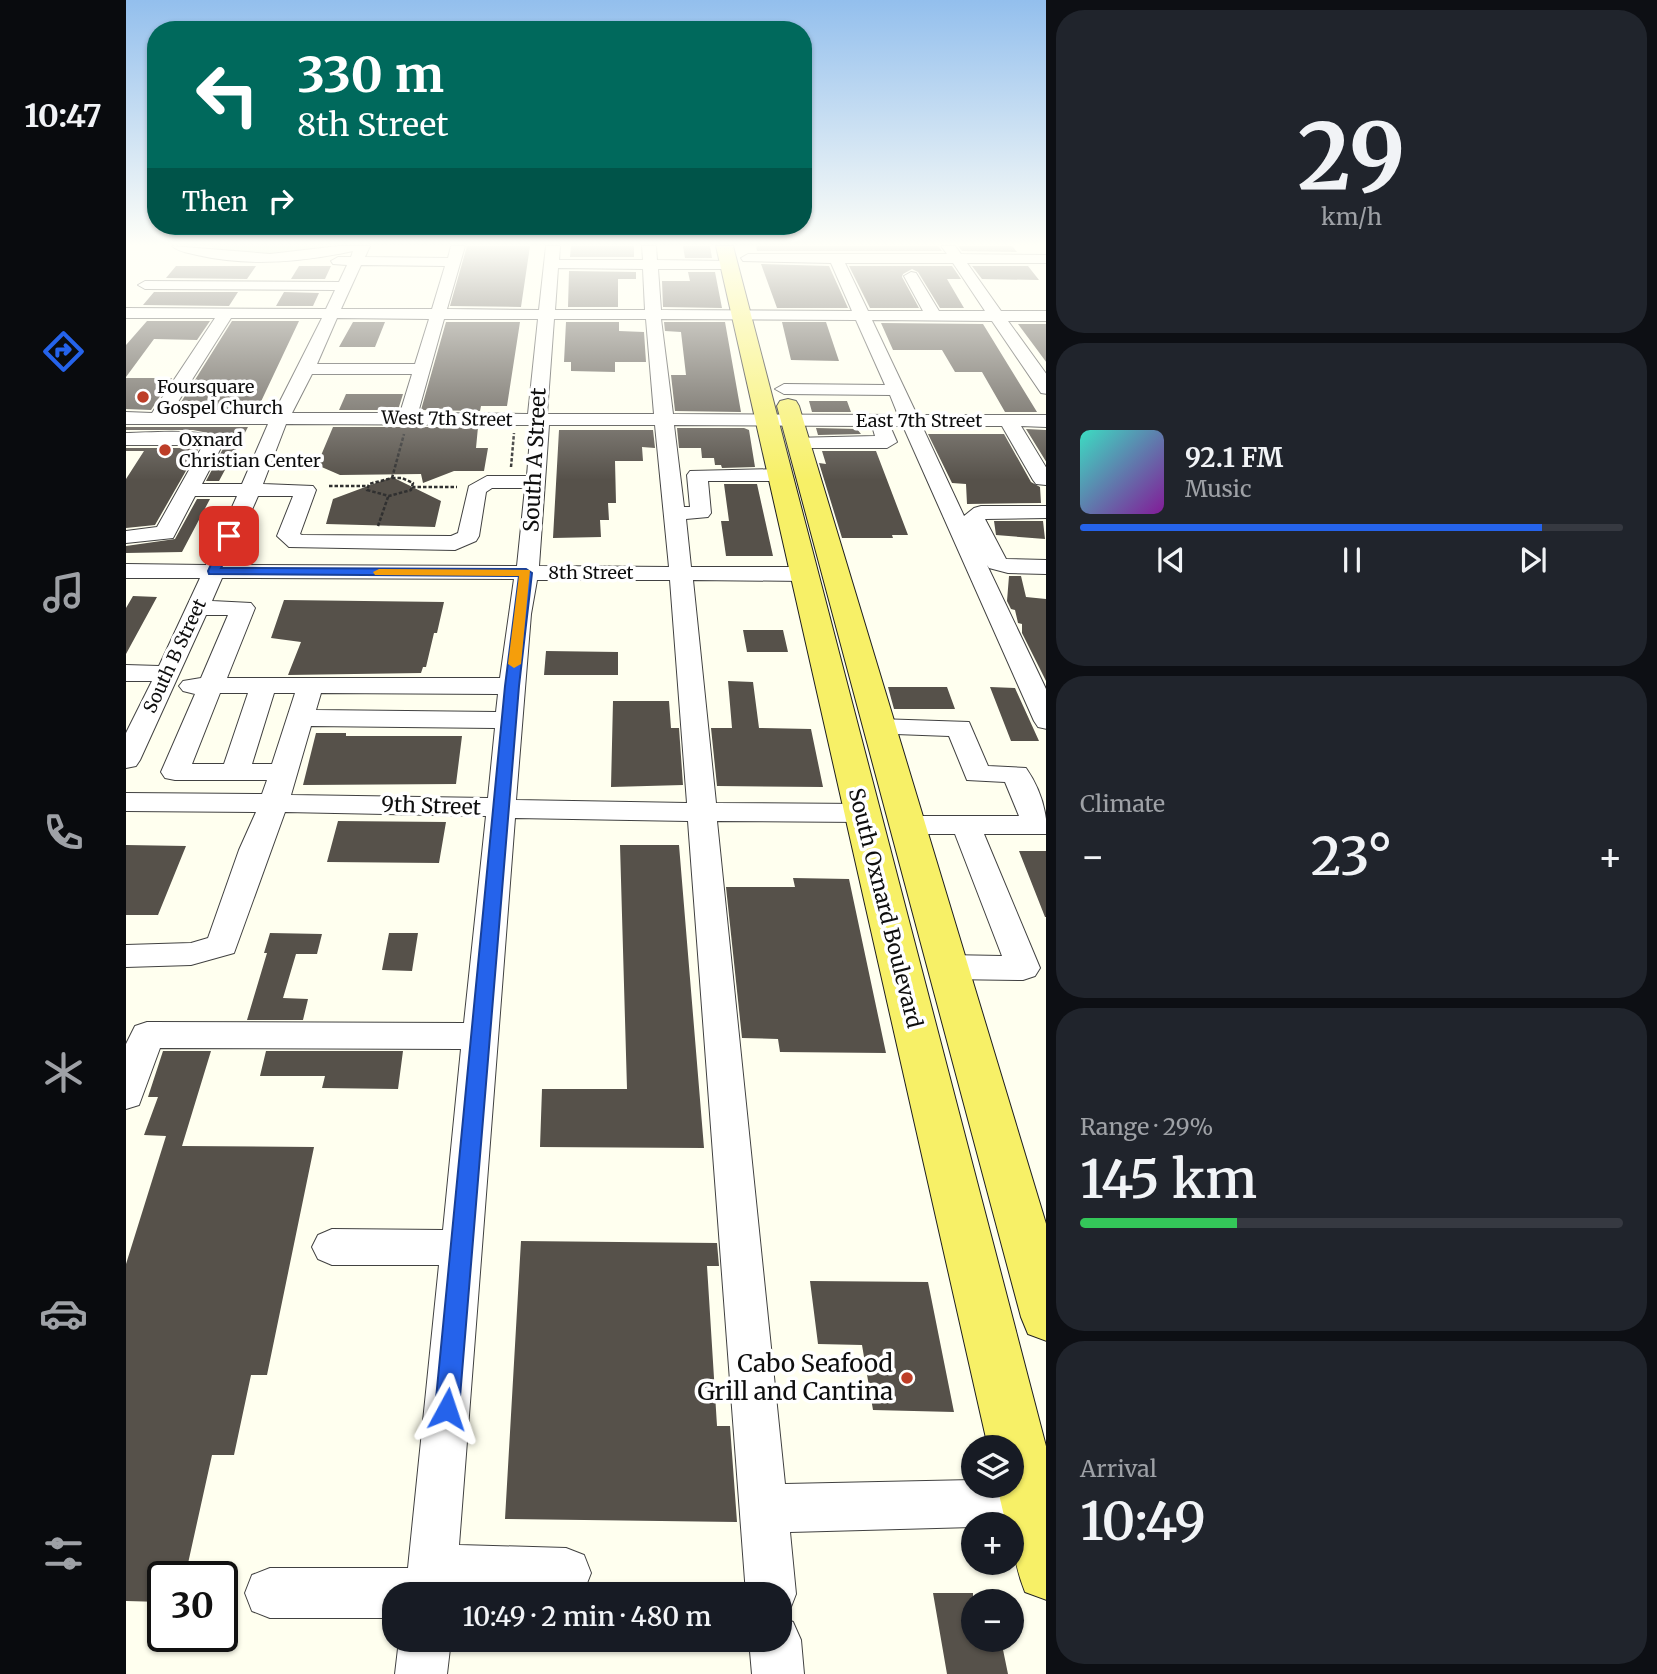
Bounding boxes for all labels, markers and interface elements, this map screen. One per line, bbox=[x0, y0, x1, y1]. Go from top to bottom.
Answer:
text: 330 m bbox=[297, 44, 444, 105]
icon: left bbox=[182, 49, 273, 140]
text: 10:47 bbox=[24, 96, 102, 136]
text: 29 bbox=[1297, 99, 1406, 214]
text: 8th Street bbox=[297, 105, 449, 145]
icon: right bbox=[262, 182, 300, 220]
text: Then bbox=[182, 185, 248, 218]
text: km/h bbox=[1321, 202, 1382, 231]
icon: directions bbox=[39, 327, 88, 376]
place label: Foursquare Gospel Church bbox=[157, 375, 283, 419]
street label: South A Street bbox=[517, 387, 552, 533]
marker: Foursquare Gospel Church bbox=[135, 389, 151, 405]
street label: West 7th Street bbox=[380, 406, 513, 431]
street label: East 7th Street bbox=[856, 409, 982, 432]
place label: Oxnard Christian Center bbox=[179, 428, 321, 472]
text: 92.1 FM bbox=[1185, 441, 1283, 474]
marker: Oxnard Christian Center bbox=[157, 442, 173, 458]
text: Music bbox=[1185, 474, 1252, 503]
pin bbox=[199, 506, 259, 566]
icon: arrive bbox=[210, 517, 248, 555]
icon: previous bbox=[1152, 541, 1190, 579]
icon: pause bbox=[1333, 541, 1371, 579]
icon: next bbox=[1514, 541, 1552, 579]
street label: 8th Street bbox=[548, 561, 634, 584]
icon: music bbox=[39, 568, 88, 617]
street label: South B Street bbox=[138, 595, 211, 717]
street label: South Oxnard Boulevard bbox=[843, 785, 928, 1031]
text: Climate bbox=[1080, 789, 1165, 818]
street label: 9th Street bbox=[381, 790, 481, 821]
icon: phone bbox=[39, 808, 88, 857]
text: 23° bbox=[1311, 824, 1392, 889]
text: − bbox=[1080, 833, 1105, 880]
text: + bbox=[1598, 833, 1623, 880]
icon: climate bbox=[39, 1048, 88, 1097]
text: Range · 29% bbox=[1080, 1112, 1213, 1141]
text: 145 km bbox=[1080, 1147, 1257, 1212]
icon: car bbox=[39, 1289, 88, 1338]
place label: Cabo Seafood Grill and Cantina bbox=[698, 1348, 893, 1407]
marker: Cabo Seafood Grill and Cantina bbox=[899, 1370, 915, 1386]
position arrow bbox=[410, 1372, 484, 1446]
map controls bbox=[961, 1435, 1024, 1652]
button: layers bbox=[961, 1435, 1024, 1498]
text: Arrival bbox=[1080, 1454, 1157, 1483]
text: 10:49 bbox=[1080, 1489, 1206, 1554]
button: + bbox=[961, 1512, 1024, 1575]
icon: filters bbox=[39, 1529, 88, 1578]
speed limit sign: 30 bbox=[147, 1561, 238, 1652]
button: − bbox=[961, 1589, 1024, 1652]
text: 10:49 · 2 min · 480 m bbox=[463, 1600, 711, 1633]

